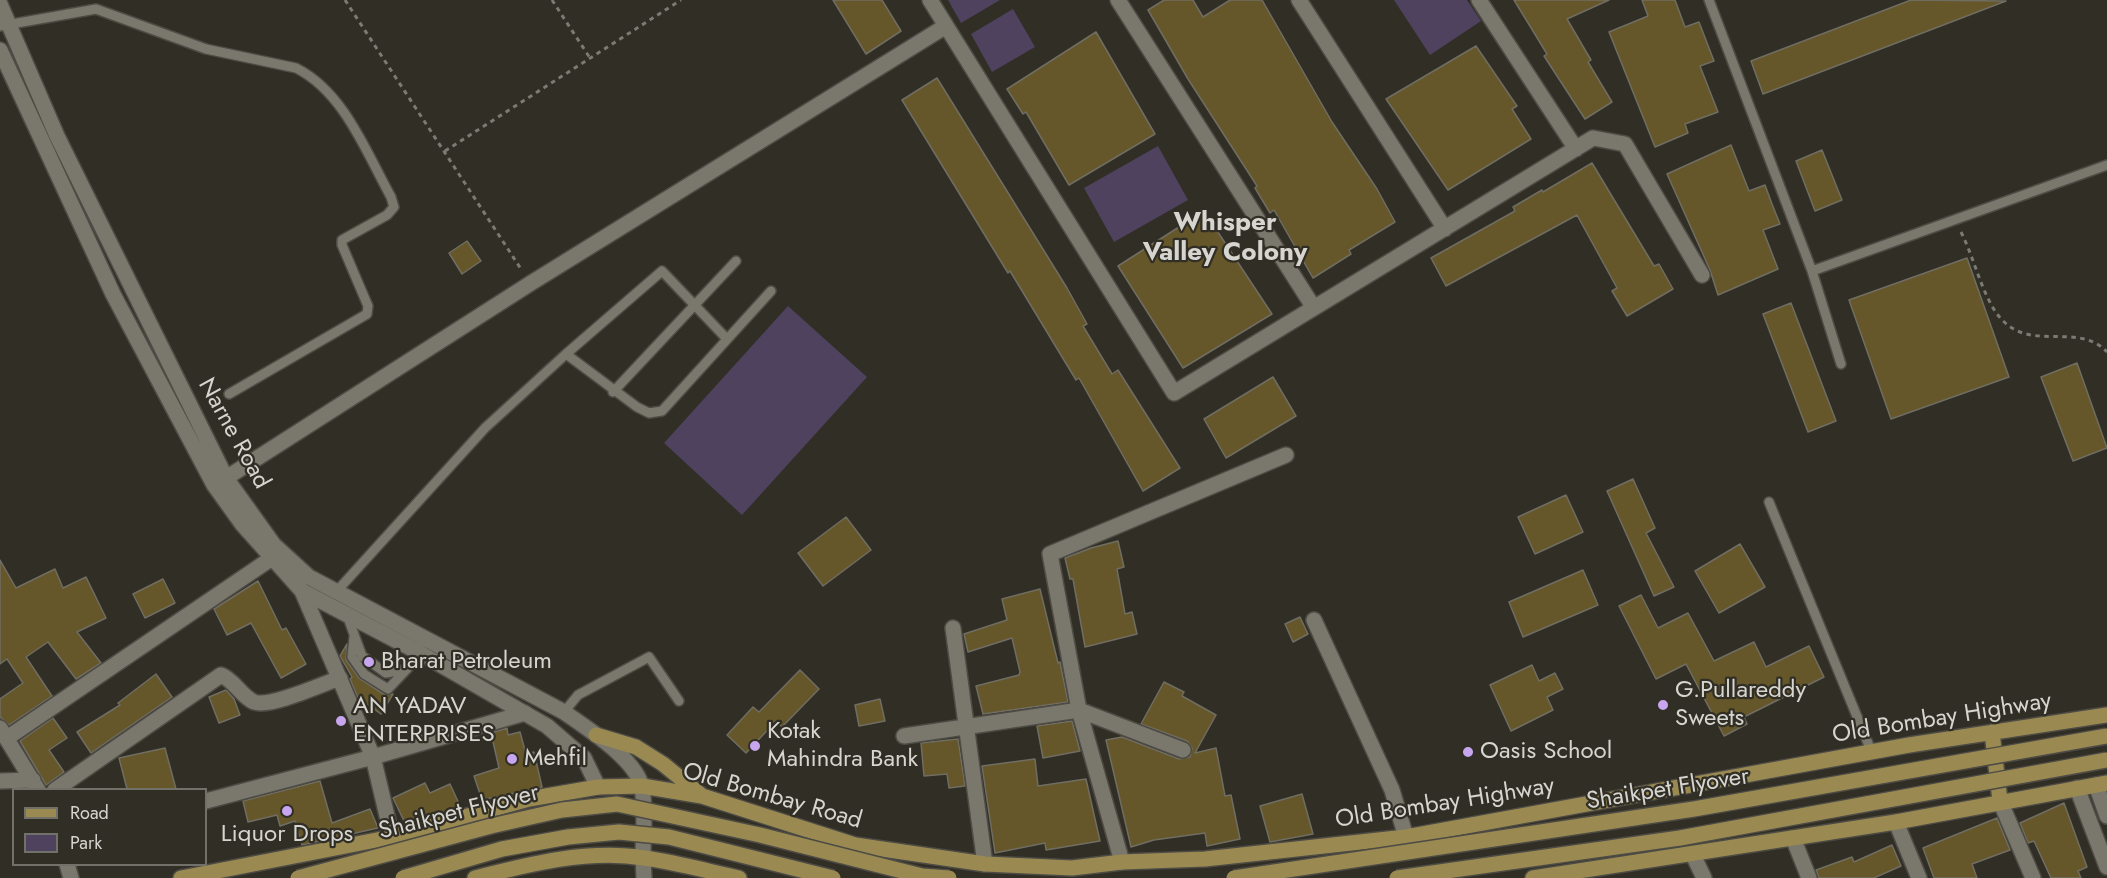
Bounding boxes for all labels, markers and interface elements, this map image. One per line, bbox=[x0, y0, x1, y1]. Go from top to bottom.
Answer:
district label: Whisper Valley Colony bbox=[1143, 208, 1307, 270]
street label: Narne Road bbox=[191, 374, 275, 494]
place label: Bharat Petroleum bbox=[381, 648, 552, 676]
marker: Bharat Petroleum bbox=[362, 655, 376, 669]
place label: G.Pullareddy Sweets bbox=[1675, 677, 1806, 733]
street label: Old Bombay Highway bbox=[1830, 687, 2054, 751]
place label: AN YADAV ENTERPRISES bbox=[353, 693, 495, 749]
marker: G.Pullareddy Sweets bbox=[1656, 698, 1670, 712]
marker: AN YADAV ENTERPRISES bbox=[334, 714, 348, 728]
place label: Kotak Mahindra Bank bbox=[767, 718, 918, 774]
place label: Oasis School bbox=[1480, 738, 1612, 766]
marker: Kotak Mahindra Bank bbox=[748, 739, 762, 753]
place label: Mehfil bbox=[524, 745, 587, 773]
marker: Oasis School bbox=[1461, 745, 1475, 759]
marker: Mehfil bbox=[505, 752, 519, 766]
street label: Old Bombay Road bbox=[679, 758, 865, 836]
street label: Shaikpet Flyover bbox=[1585, 763, 1751, 817]
street label: Old Bombay Highway bbox=[1333, 772, 1557, 836]
street label: Shaikpet Flyover bbox=[376, 779, 542, 847]
legend bbox=[12, 788, 207, 866]
text: Road bbox=[70, 800, 109, 826]
marker: Liquor Drops bbox=[280, 804, 294, 818]
place label: Liquor Drops bbox=[221, 821, 353, 849]
text: Park bbox=[70, 830, 102, 856]

